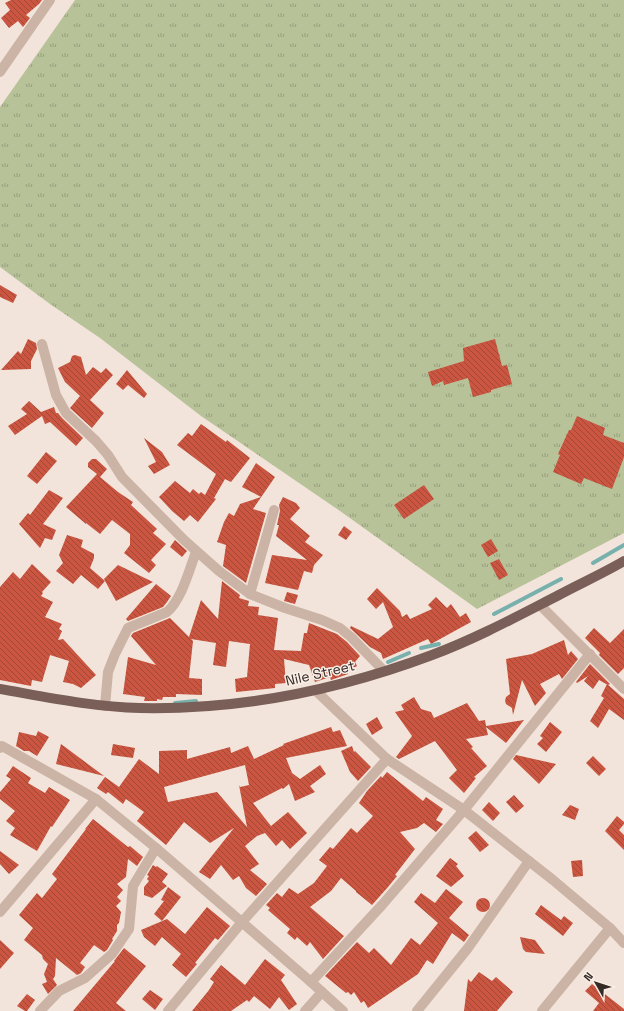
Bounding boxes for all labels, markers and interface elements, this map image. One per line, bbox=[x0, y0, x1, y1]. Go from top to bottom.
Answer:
street label: Nile Street bbox=[283, 656, 357, 690]
north arrow bbox=[576, 963, 616, 1003]
text: N bbox=[580, 969, 596, 984]

